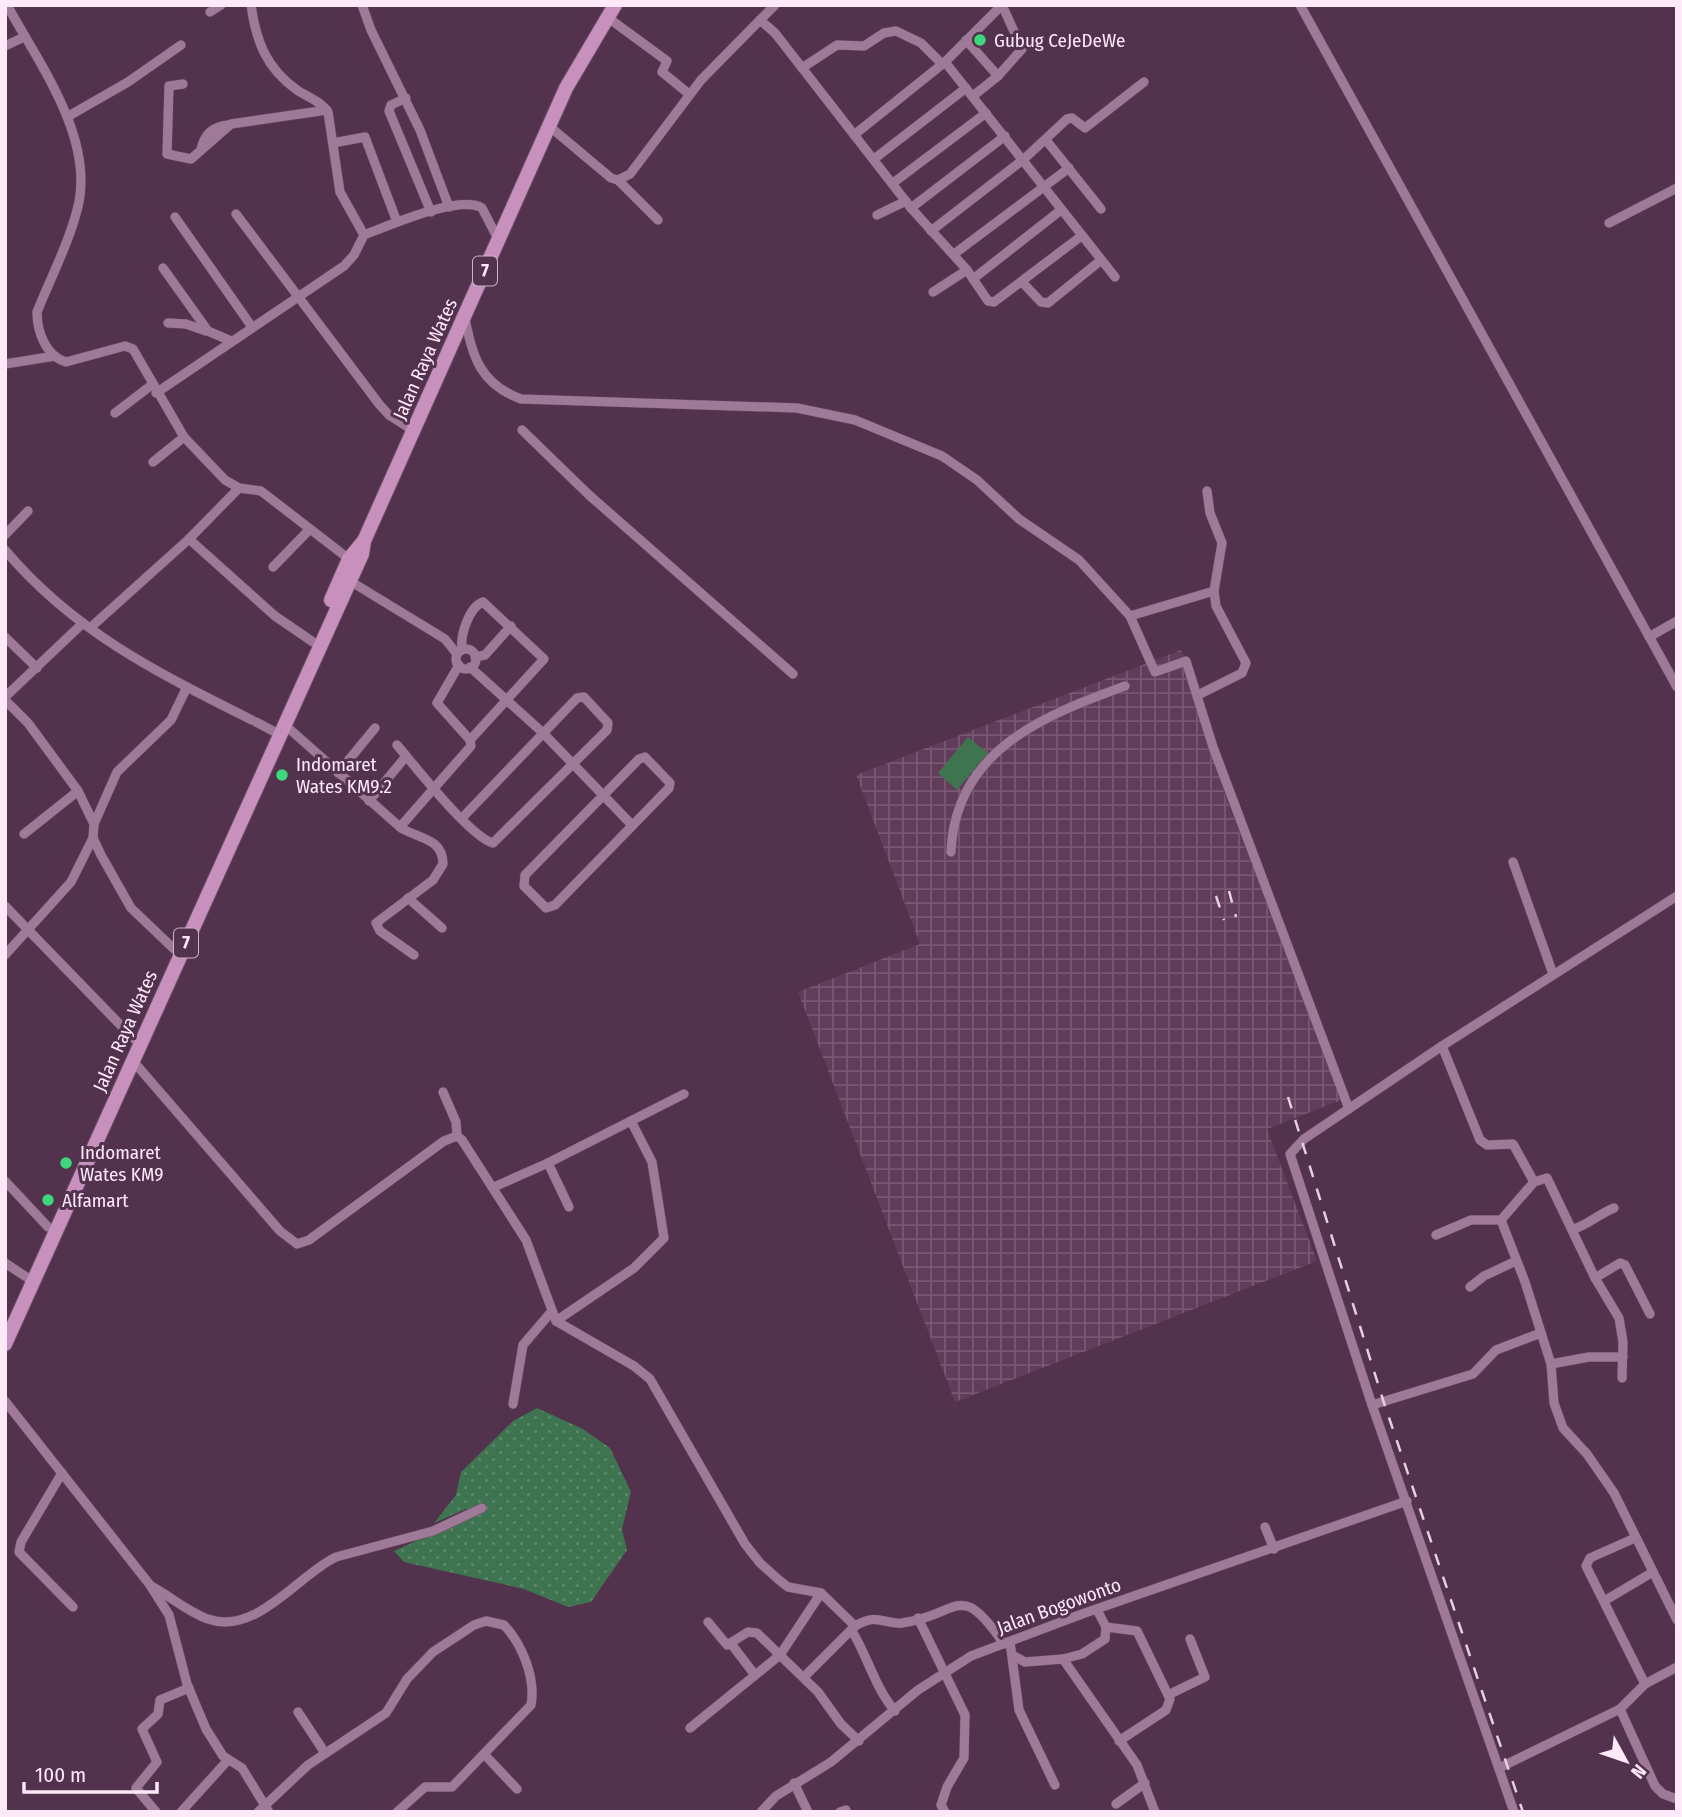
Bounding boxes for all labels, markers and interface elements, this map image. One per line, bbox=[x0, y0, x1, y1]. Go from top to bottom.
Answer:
place label: Gubug CeJeDeWe bbox=[994, 29, 1125, 52]
marker: Gubug CeJeDeWe bbox=[972, 32, 988, 48]
road number: 7 bbox=[473, 256, 497, 286]
street label: Jalan Raya Wates bbox=[388, 295, 462, 423]
place label: Indomaret Wates KM9.2 bbox=[296, 753, 392, 798]
marker: Indomaret Wates KM9.2 bbox=[274, 767, 290, 783]
road number: 7 bbox=[174, 928, 198, 958]
street label: Jalan Raya Wates bbox=[88, 967, 162, 1095]
place label: Indomaret Wates KM9 bbox=[80, 1141, 164, 1186]
marker: Indomaret Wates KM9 bbox=[58, 1155, 74, 1171]
place label: Alfamart bbox=[62, 1189, 129, 1212]
marker: Alfamart bbox=[40, 1192, 56, 1208]
street label: Jalan Bogowonto bbox=[994, 1573, 1124, 1639]
north arrow bbox=[1591, 1726, 1661, 1796]
scale bar bbox=[24, 1750, 158, 1794]
text: N bbox=[1626, 1760, 1651, 1783]
text: 100 m bbox=[35, 1762, 86, 1788]

